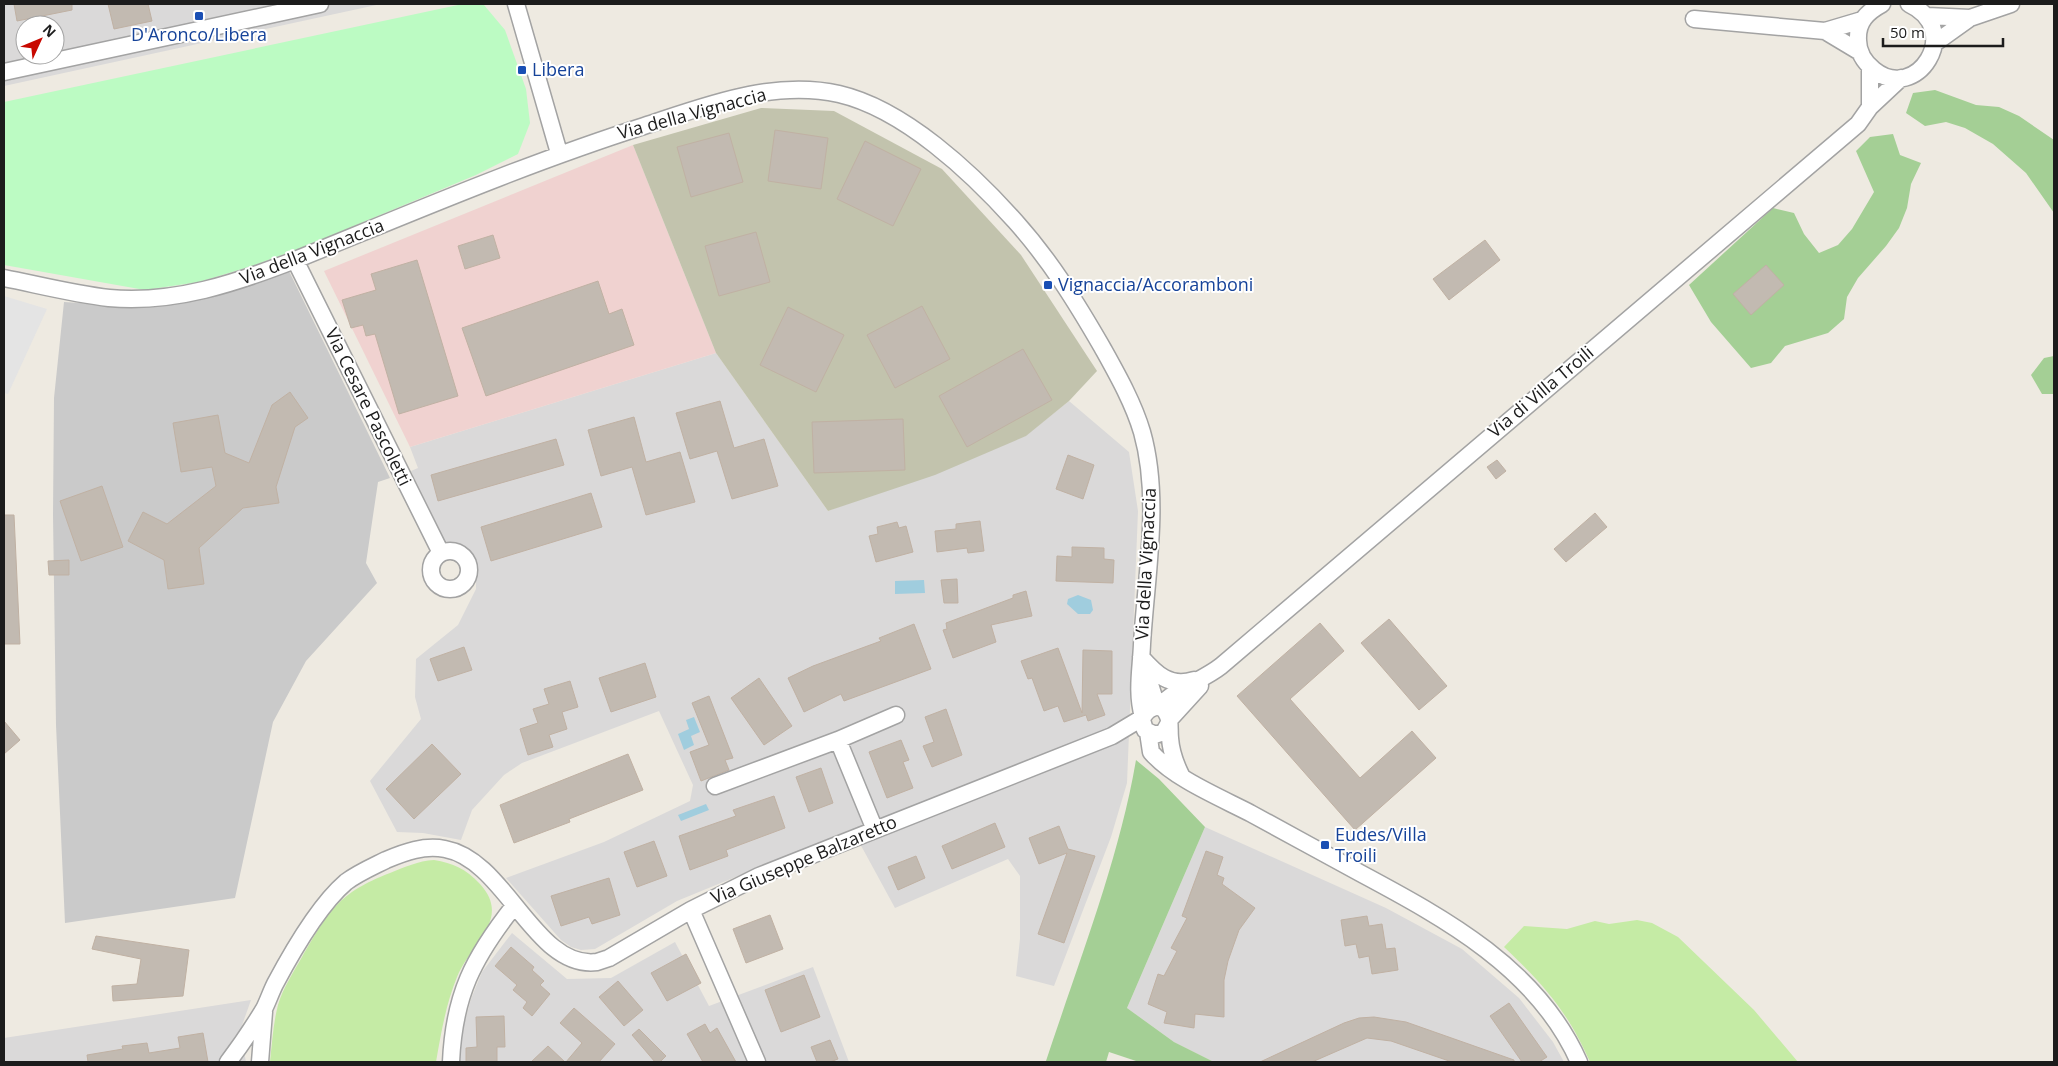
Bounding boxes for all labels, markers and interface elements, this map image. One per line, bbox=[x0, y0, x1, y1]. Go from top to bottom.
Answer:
marker: D'Aronco/Libera bbox=[193, 10, 205, 22]
north arrow bbox=[15, 15, 65, 65]
scale bar bbox=[1883, 15, 2003, 47]
text: N bbox=[39, 20, 61, 41]
place label: D'Aronco/Libera bbox=[131, 22, 267, 46]
text: 50 m bbox=[1890, 22, 1925, 42]
place label: Libera bbox=[532, 57, 584, 81]
marker: Libera bbox=[516, 64, 528, 76]
street label: Via della Vignaccia bbox=[615, 82, 769, 144]
street label: Via della Vignaccia bbox=[236, 212, 387, 290]
place label: Vignaccia/Accoramboni bbox=[1058, 272, 1253, 296]
marker: Vignaccia/Accoramboni bbox=[1042, 279, 1054, 291]
street label: Via Cesare Pascoletti bbox=[320, 324, 418, 490]
street label: Via di Villa Troili bbox=[1482, 340, 1598, 443]
street label: Via della Vignaccia bbox=[1129, 487, 1161, 641]
street label: Via Giuseppe Balzaretto bbox=[707, 809, 900, 909]
place label: Eudes/Villa Troili bbox=[1335, 822, 1427, 867]
marker: Eudes/Villa Troili bbox=[1319, 839, 1331, 851]

